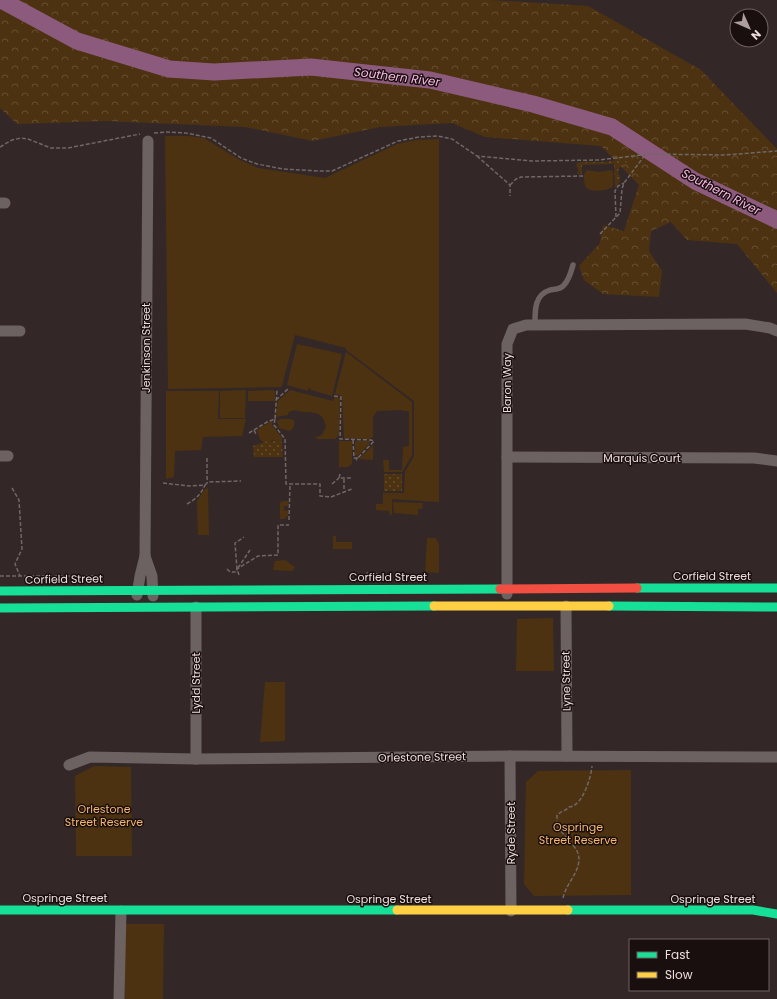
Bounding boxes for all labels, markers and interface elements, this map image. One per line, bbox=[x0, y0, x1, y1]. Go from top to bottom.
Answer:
north arrow bbox=[729, 8, 769, 48]
text: N bbox=[747, 26, 765, 44]
water label: Southern River bbox=[353, 63, 442, 90]
water label: Southern River bbox=[679, 164, 764, 219]
street label: Jenkinson Street bbox=[138, 303, 154, 393]
street label: Baron Way bbox=[499, 352, 515, 413]
street label: Marquis Court bbox=[603, 450, 681, 466]
street label: Corfield Street bbox=[673, 568, 751, 584]
street label: Corfield Street bbox=[349, 569, 427, 585]
street label: Corfield Street bbox=[25, 570, 103, 588]
street label: Lyne Street bbox=[557, 651, 575, 711]
street label: Lydd Street bbox=[188, 653, 204, 713]
street label: Orlestone Street bbox=[378, 748, 466, 766]
park label: Orlestone Street Reserve bbox=[65, 801, 143, 830]
street label: Ryde Street bbox=[503, 802, 519, 864]
park label: Ospringe Street Reserve bbox=[539, 819, 617, 848]
street label: Ospringe Street bbox=[22, 890, 108, 906]
street label: Ospringe Street bbox=[346, 891, 432, 907]
street label: Ospringe Street bbox=[670, 891, 756, 907]
legend bbox=[629, 939, 769, 991]
text: Fast bbox=[665, 946, 690, 963]
text: Slow bbox=[665, 966, 693, 983]

